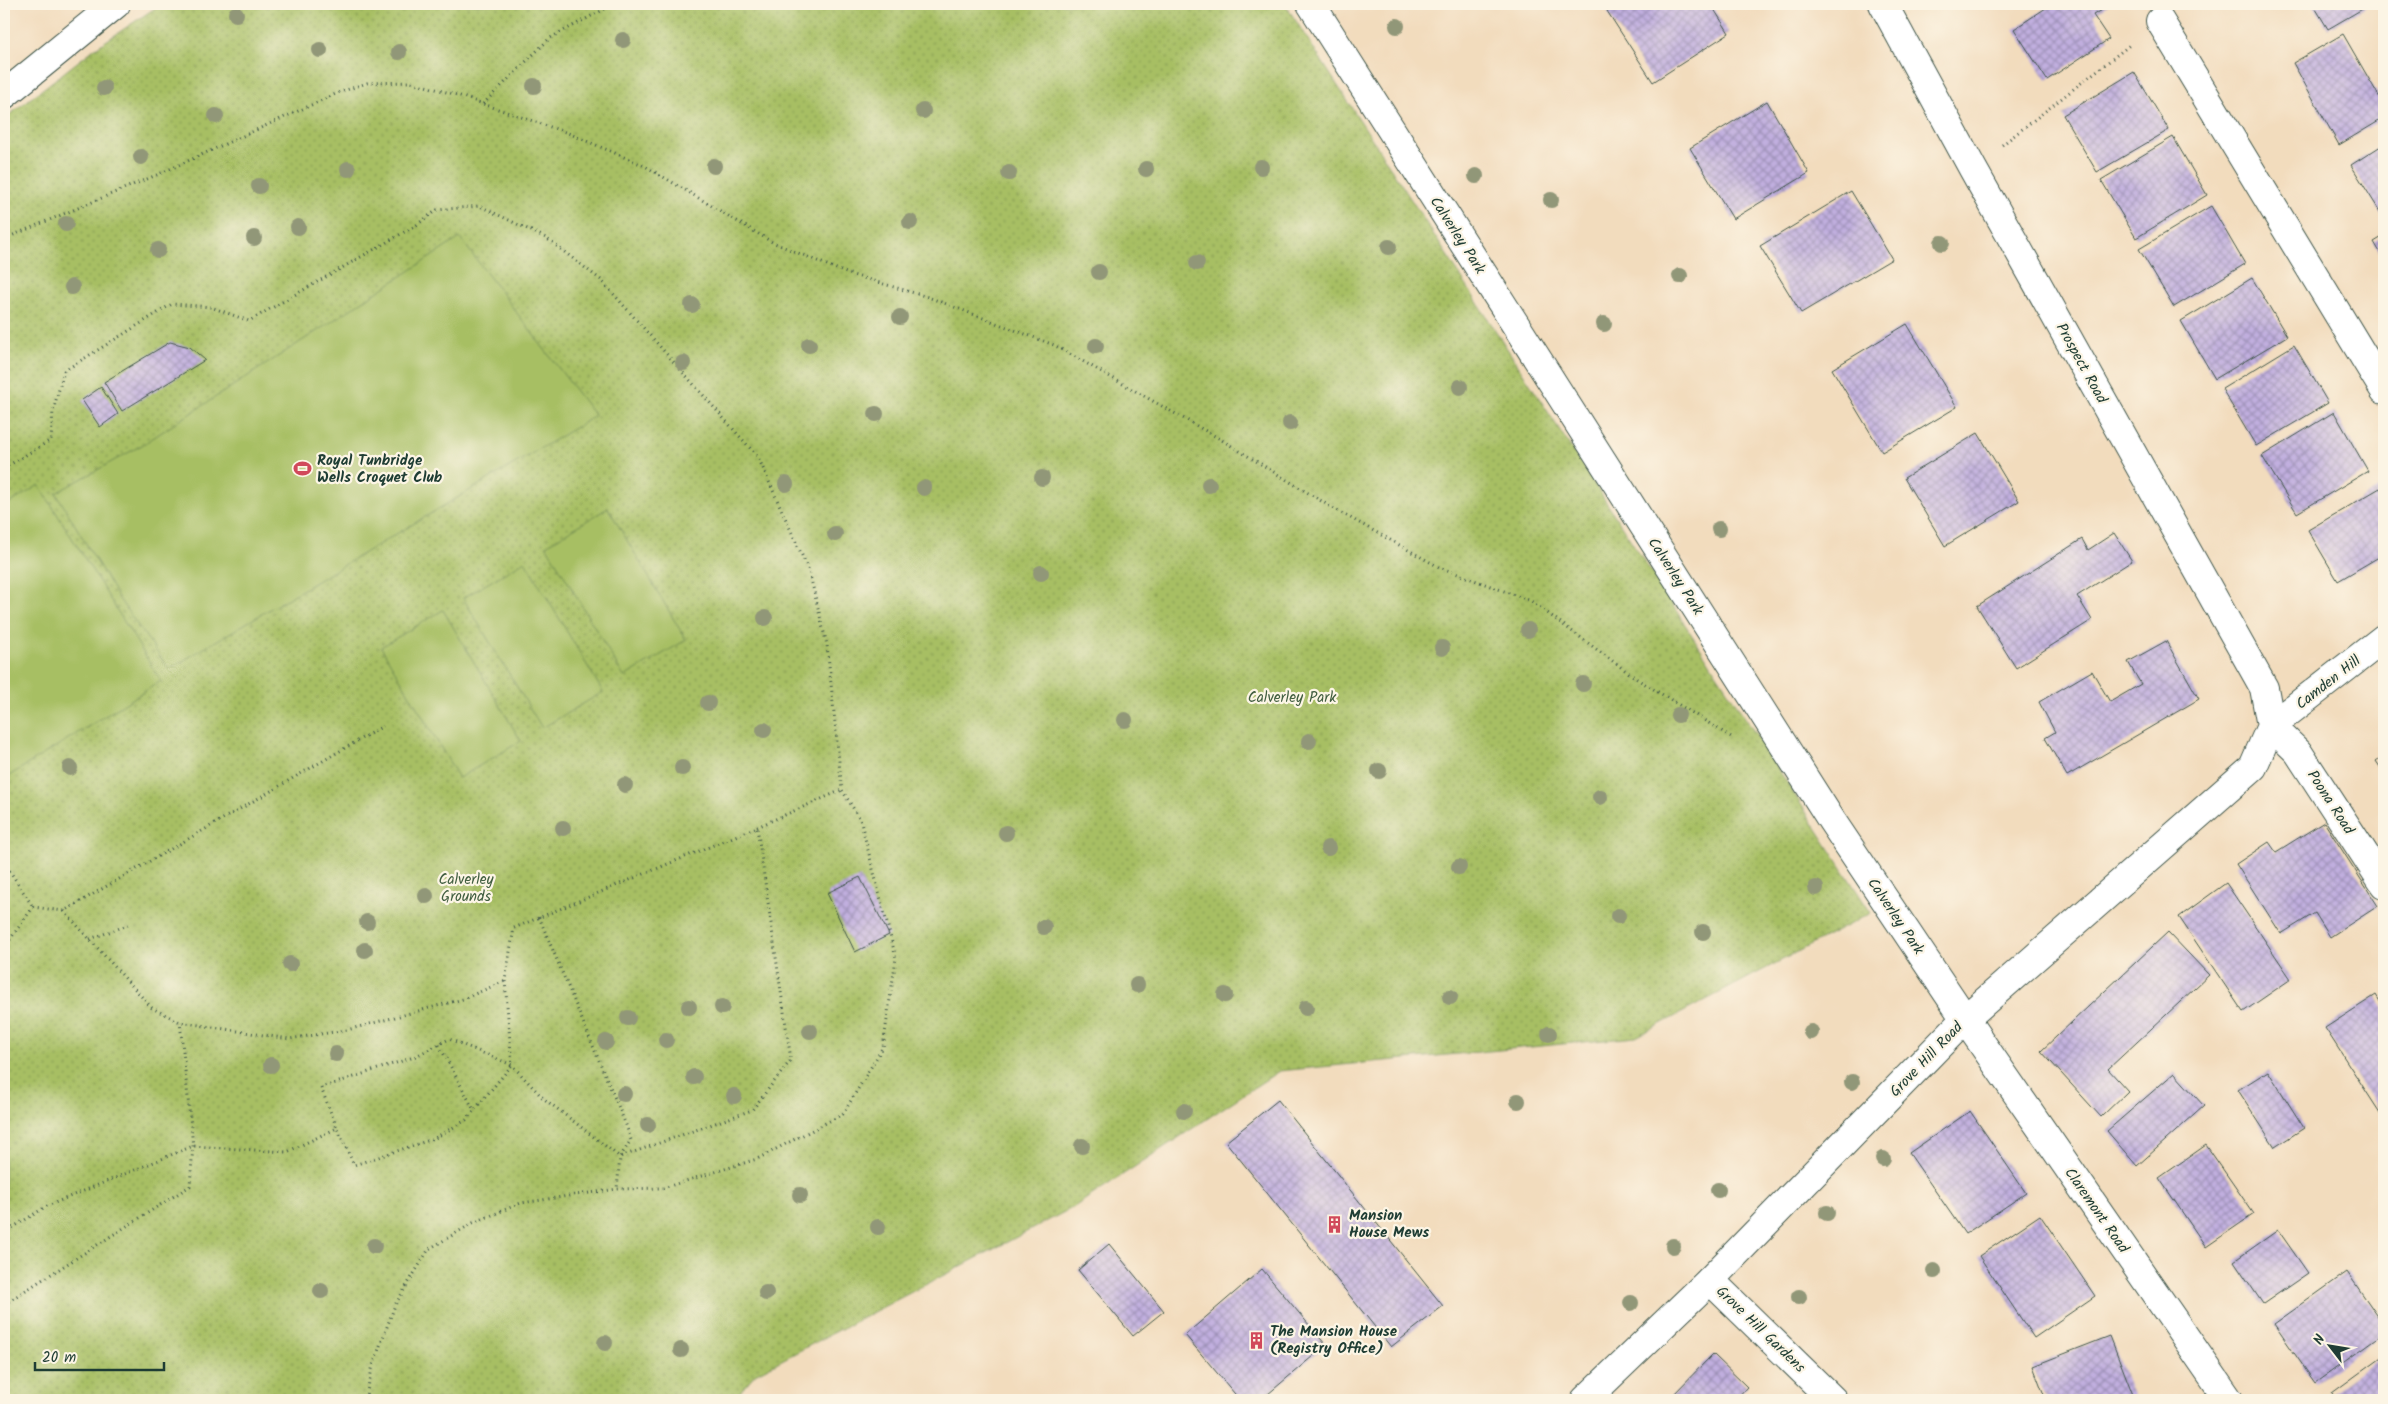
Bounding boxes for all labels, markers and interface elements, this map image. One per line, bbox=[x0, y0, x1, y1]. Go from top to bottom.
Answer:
street label: Calverley Park bbox=[1423, 192, 1492, 280]
street label: Prospect Road bbox=[2049, 319, 2113, 409]
place label: Royal Tunbridge Wells Croquet Club bbox=[317, 449, 443, 490]
sports icon: Royal Tunbridge Wells Croquet Club bbox=[293, 459, 313, 479]
street label: Calverley Park bbox=[1641, 533, 1710, 621]
street label: Camden Hill bbox=[2291, 649, 2367, 716]
park label: Calverley Park bbox=[1248, 686, 1337, 710]
street label: Poona Road bbox=[2300, 765, 2360, 840]
park label: Calverley Grounds bbox=[438, 868, 495, 909]
street label: Calverley Park bbox=[1861, 873, 1930, 961]
street label: Grove Hill Road bbox=[1884, 1016, 1969, 1103]
street label: Claremont Road bbox=[2058, 1163, 2135, 1259]
place label: Mansion House Mews bbox=[1349, 1204, 1429, 1245]
building icon: Mansion House Mews bbox=[1325, 1214, 1345, 1234]
street label: Grove Hill Gardens bbox=[1710, 1281, 1811, 1379]
place label: The Mansion House (Registry Office) bbox=[1270, 1320, 1398, 1361]
north arrow bbox=[2306, 1322, 2356, 1372]
building icon: The Mansion House (Registry Office) bbox=[1246, 1330, 1266, 1350]
text: N bbox=[2308, 1330, 2332, 1349]
scale bar bbox=[35, 1339, 164, 1371]
text: 20 m bbox=[42, 1346, 76, 1370]

